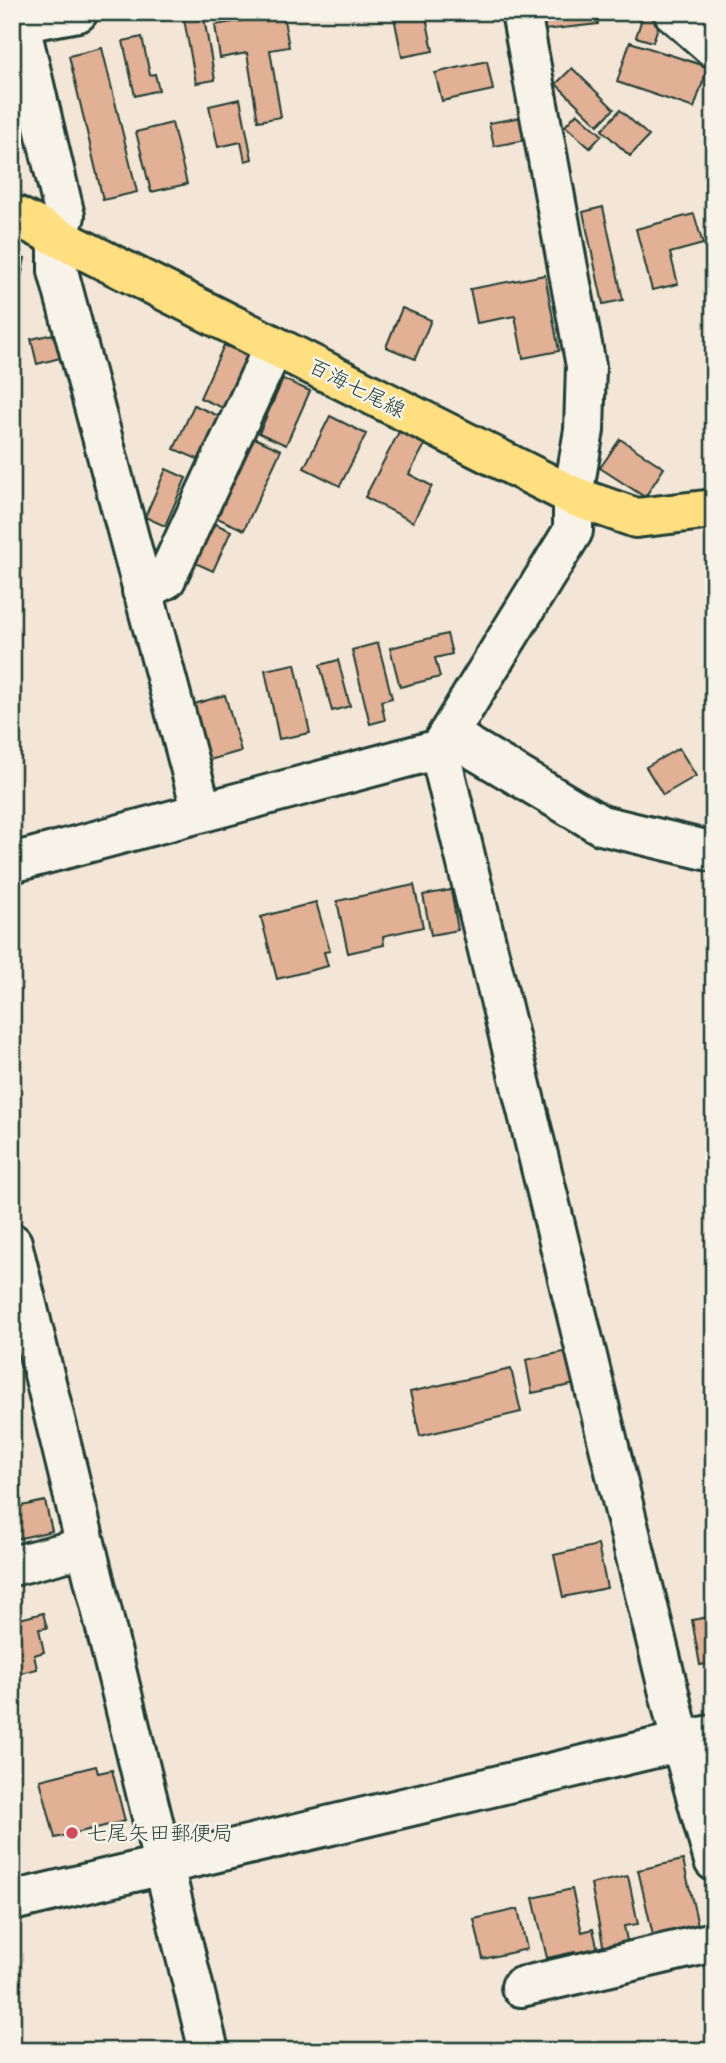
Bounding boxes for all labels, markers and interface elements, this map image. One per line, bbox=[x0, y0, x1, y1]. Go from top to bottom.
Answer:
street label: 百海七尾線 bbox=[304, 352, 410, 423]
place label: 七尾矢田郵便局 bbox=[86, 1819, 233, 1846]
marker: 七尾矢田郵便局 bbox=[64, 1825, 80, 1841]

